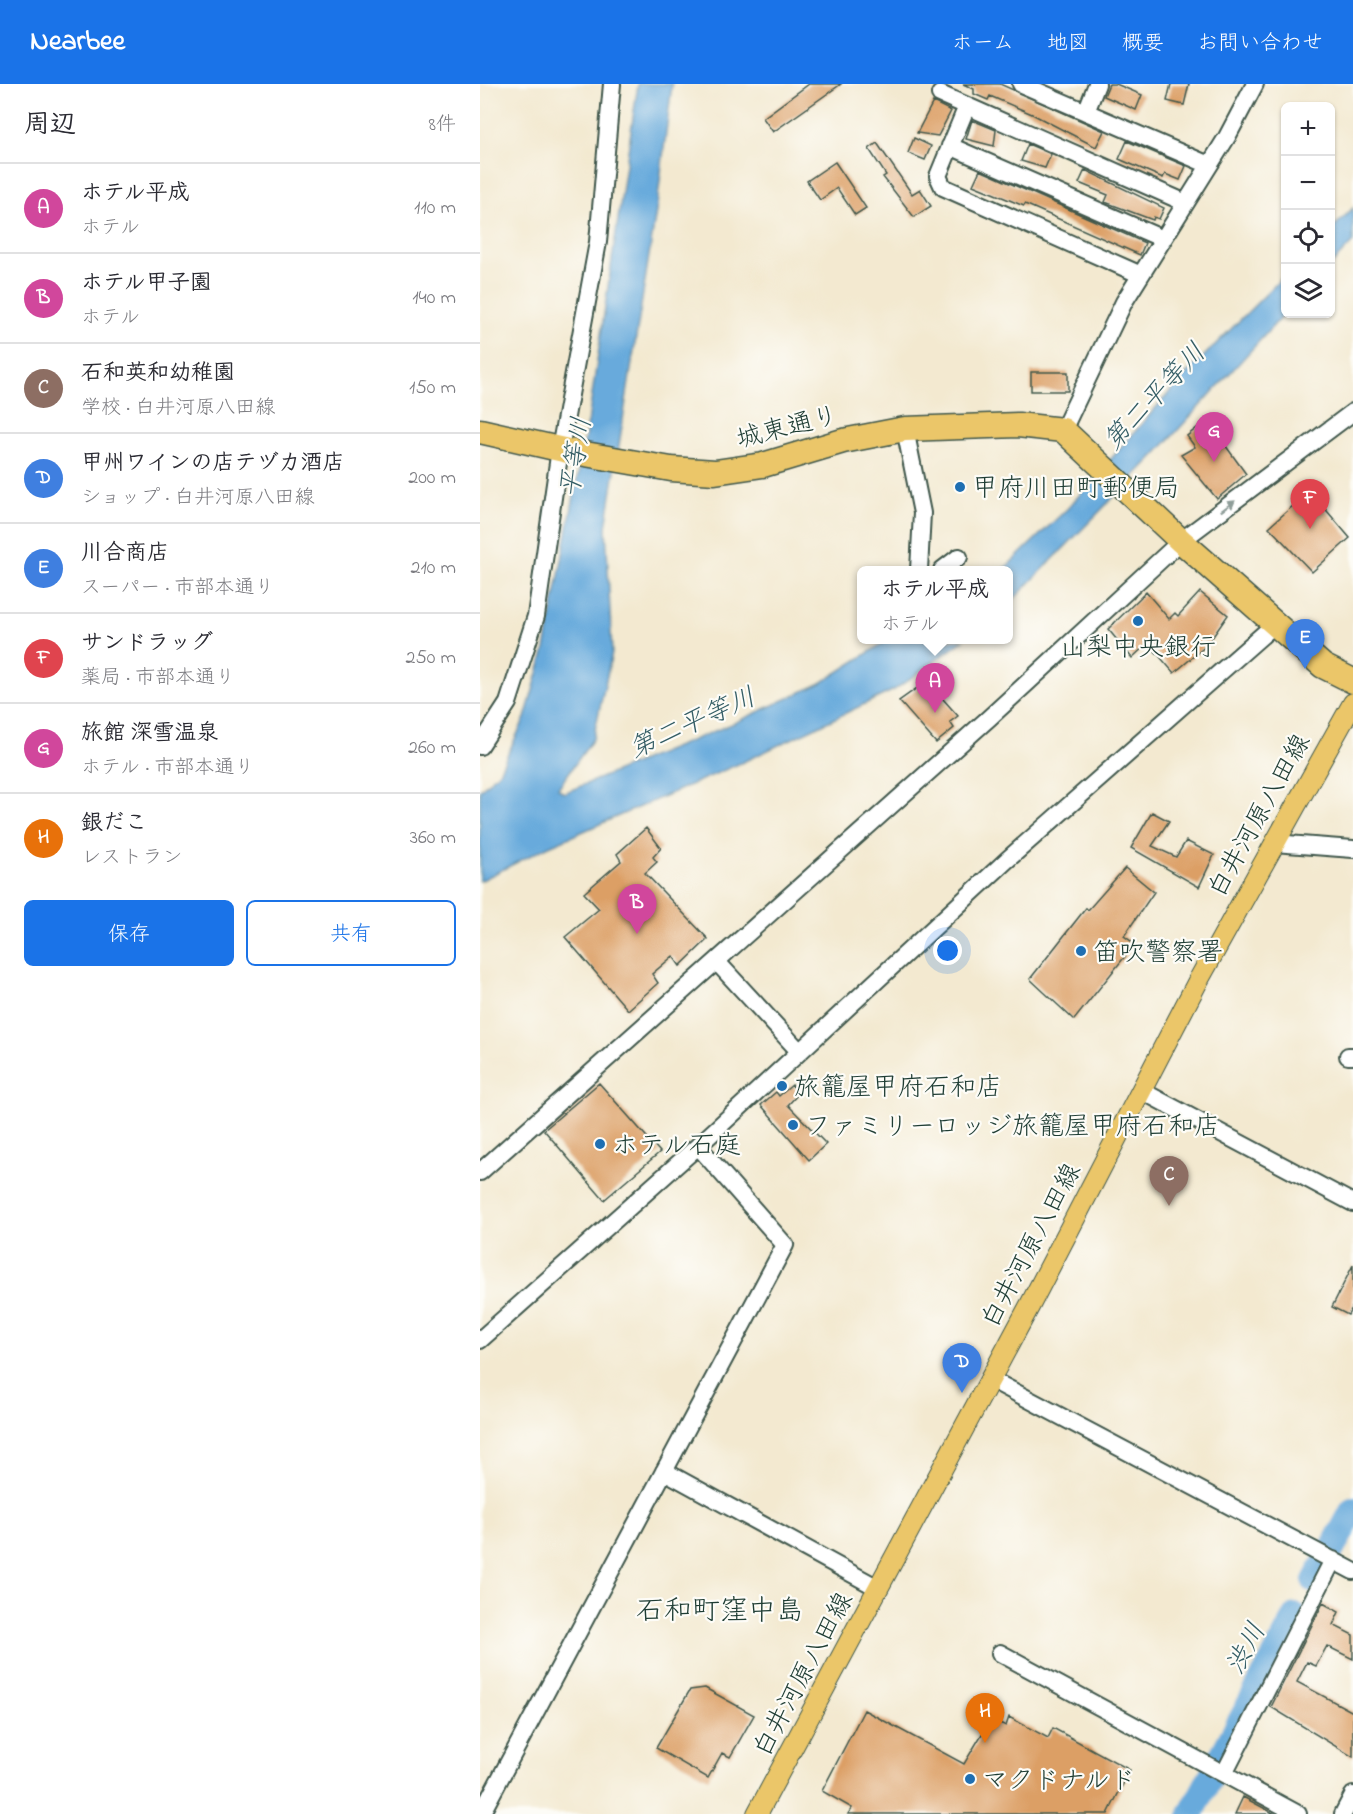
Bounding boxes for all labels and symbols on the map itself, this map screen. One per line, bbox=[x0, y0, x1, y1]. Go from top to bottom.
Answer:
water label: 第二平等川 bbox=[1096, 335, 1216, 460]
street label: 城東通り bbox=[733, 398, 843, 460]
pin: G bbox=[1194, 412, 1234, 462]
water label: 平等川 bbox=[552, 414, 603, 500]
place label: 甲府川田町郵便局 bbox=[972, 471, 1180, 509]
marker: 甲府川田町郵便局 bbox=[953, 480, 967, 494]
pin: F bbox=[1290, 480, 1330, 529]
one-way arrow bbox=[1220, 500, 1236, 512]
marker: 山梨中央銀行 bbox=[1131, 614, 1145, 628]
pin: E bbox=[1286, 620, 1324, 669]
place label: 山梨中央銀行 bbox=[1060, 630, 1216, 668]
pin: A bbox=[916, 664, 954, 713]
water label: 第二平等川 bbox=[623, 679, 763, 770]
street label: 白井河原八田線 bbox=[1200, 728, 1321, 905]
pin: B bbox=[618, 884, 656, 934]
place label: 笛吹警察署 bbox=[1093, 935, 1223, 973]
your location bbox=[933, 936, 962, 965]
marker: 笛吹警察署 bbox=[1074, 944, 1088, 958]
place label: 旅籠屋甲府石和店 bbox=[794, 1070, 1002, 1108]
marker: 旅籠屋甲府石和店 bbox=[775, 1079, 789, 1093]
place label: ファミリーロッジ旅籠屋甲府石和店 bbox=[805, 1109, 1220, 1147]
marker: ファミリーロッジ旅籠屋甲府石和店 bbox=[786, 1118, 800, 1132]
place label: ホテル石庭 bbox=[612, 1128, 741, 1166]
marker: ホテル石庭 bbox=[593, 1137, 607, 1151]
pin: C bbox=[1150, 1156, 1188, 1206]
street label: 白井河原八田線 bbox=[973, 1157, 1092, 1336]
pin: D bbox=[942, 1344, 982, 1393]
street label: 白井河原八田線 bbox=[745, 1586, 864, 1765]
district label: 石和町窪中島 bbox=[636, 1592, 804, 1633]
water label: 渋川 bbox=[1217, 1616, 1277, 1682]
pin: H bbox=[966, 1694, 1004, 1743]
place label: マクドナルド bbox=[982, 1763, 1136, 1801]
marker: マクドナルド bbox=[963, 1772, 977, 1786]

